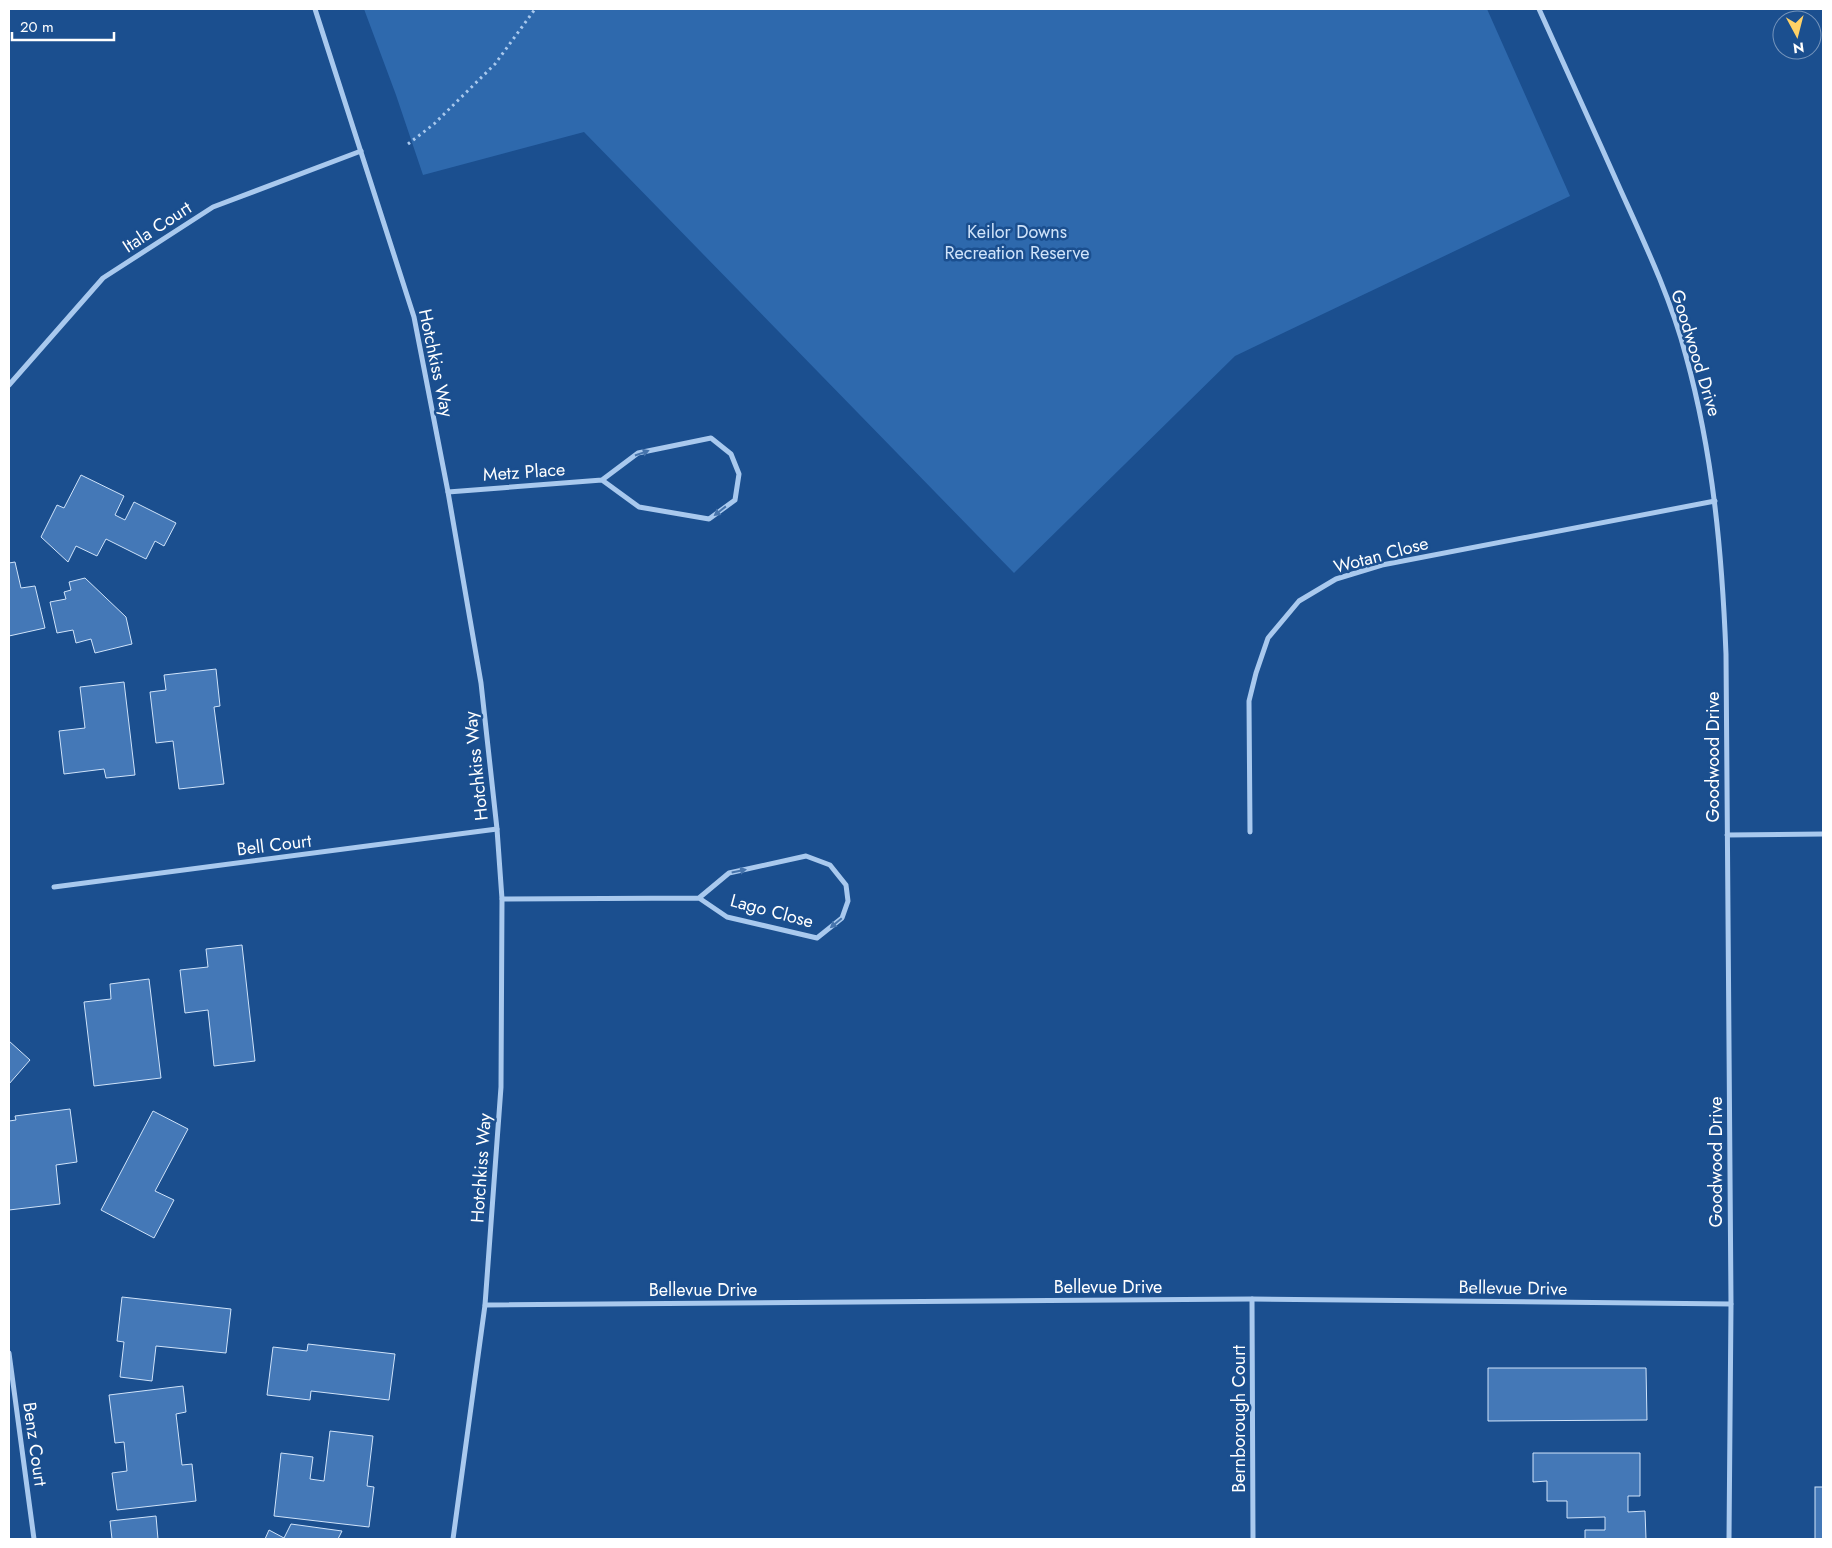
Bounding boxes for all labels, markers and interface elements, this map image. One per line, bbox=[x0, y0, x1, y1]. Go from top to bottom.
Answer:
scale bar bbox=[12, 10, 115, 42]
north arrow bbox=[1772, 10, 1822, 60]
text: 20 m bbox=[20, 16, 54, 38]
text: N bbox=[1792, 37, 1805, 59]
street label: Itala Court bbox=[117, 195, 197, 259]
park label: Keilor Downs Recreation Reserve bbox=[945, 219, 1089, 266]
street label: Goodwood Drive bbox=[1664, 286, 1728, 420]
street label: Hotchkiss Way bbox=[412, 306, 460, 420]
one-way arrow bbox=[635, 449, 650, 457]
street label: Metz Place bbox=[482, 456, 566, 488]
one-way arrow bbox=[713, 506, 727, 516]
street label: Wotan Close bbox=[1331, 530, 1431, 580]
street label: Goodwood Drive bbox=[1700, 691, 1726, 823]
street label: Hotchkiss Way bbox=[457, 710, 495, 822]
street label: Bell Court bbox=[235, 827, 314, 862]
one-way arrow bbox=[731, 867, 746, 875]
street label: Lago Close bbox=[728, 887, 816, 935]
one-way arrow bbox=[829, 917, 842, 928]
street label: Goodwood Drive bbox=[1703, 1096, 1729, 1228]
street label: Hotchkiss Way bbox=[464, 1112, 498, 1224]
street label: Bellevue Drive bbox=[1054, 1274, 1162, 1300]
street label: Bellevue Drive bbox=[1458, 1274, 1568, 1302]
street label: Bellevue Drive bbox=[649, 1277, 757, 1303]
street label: Bernborough Court bbox=[1226, 1345, 1252, 1493]
street label: Benz Court bbox=[16, 1400, 54, 1488]

